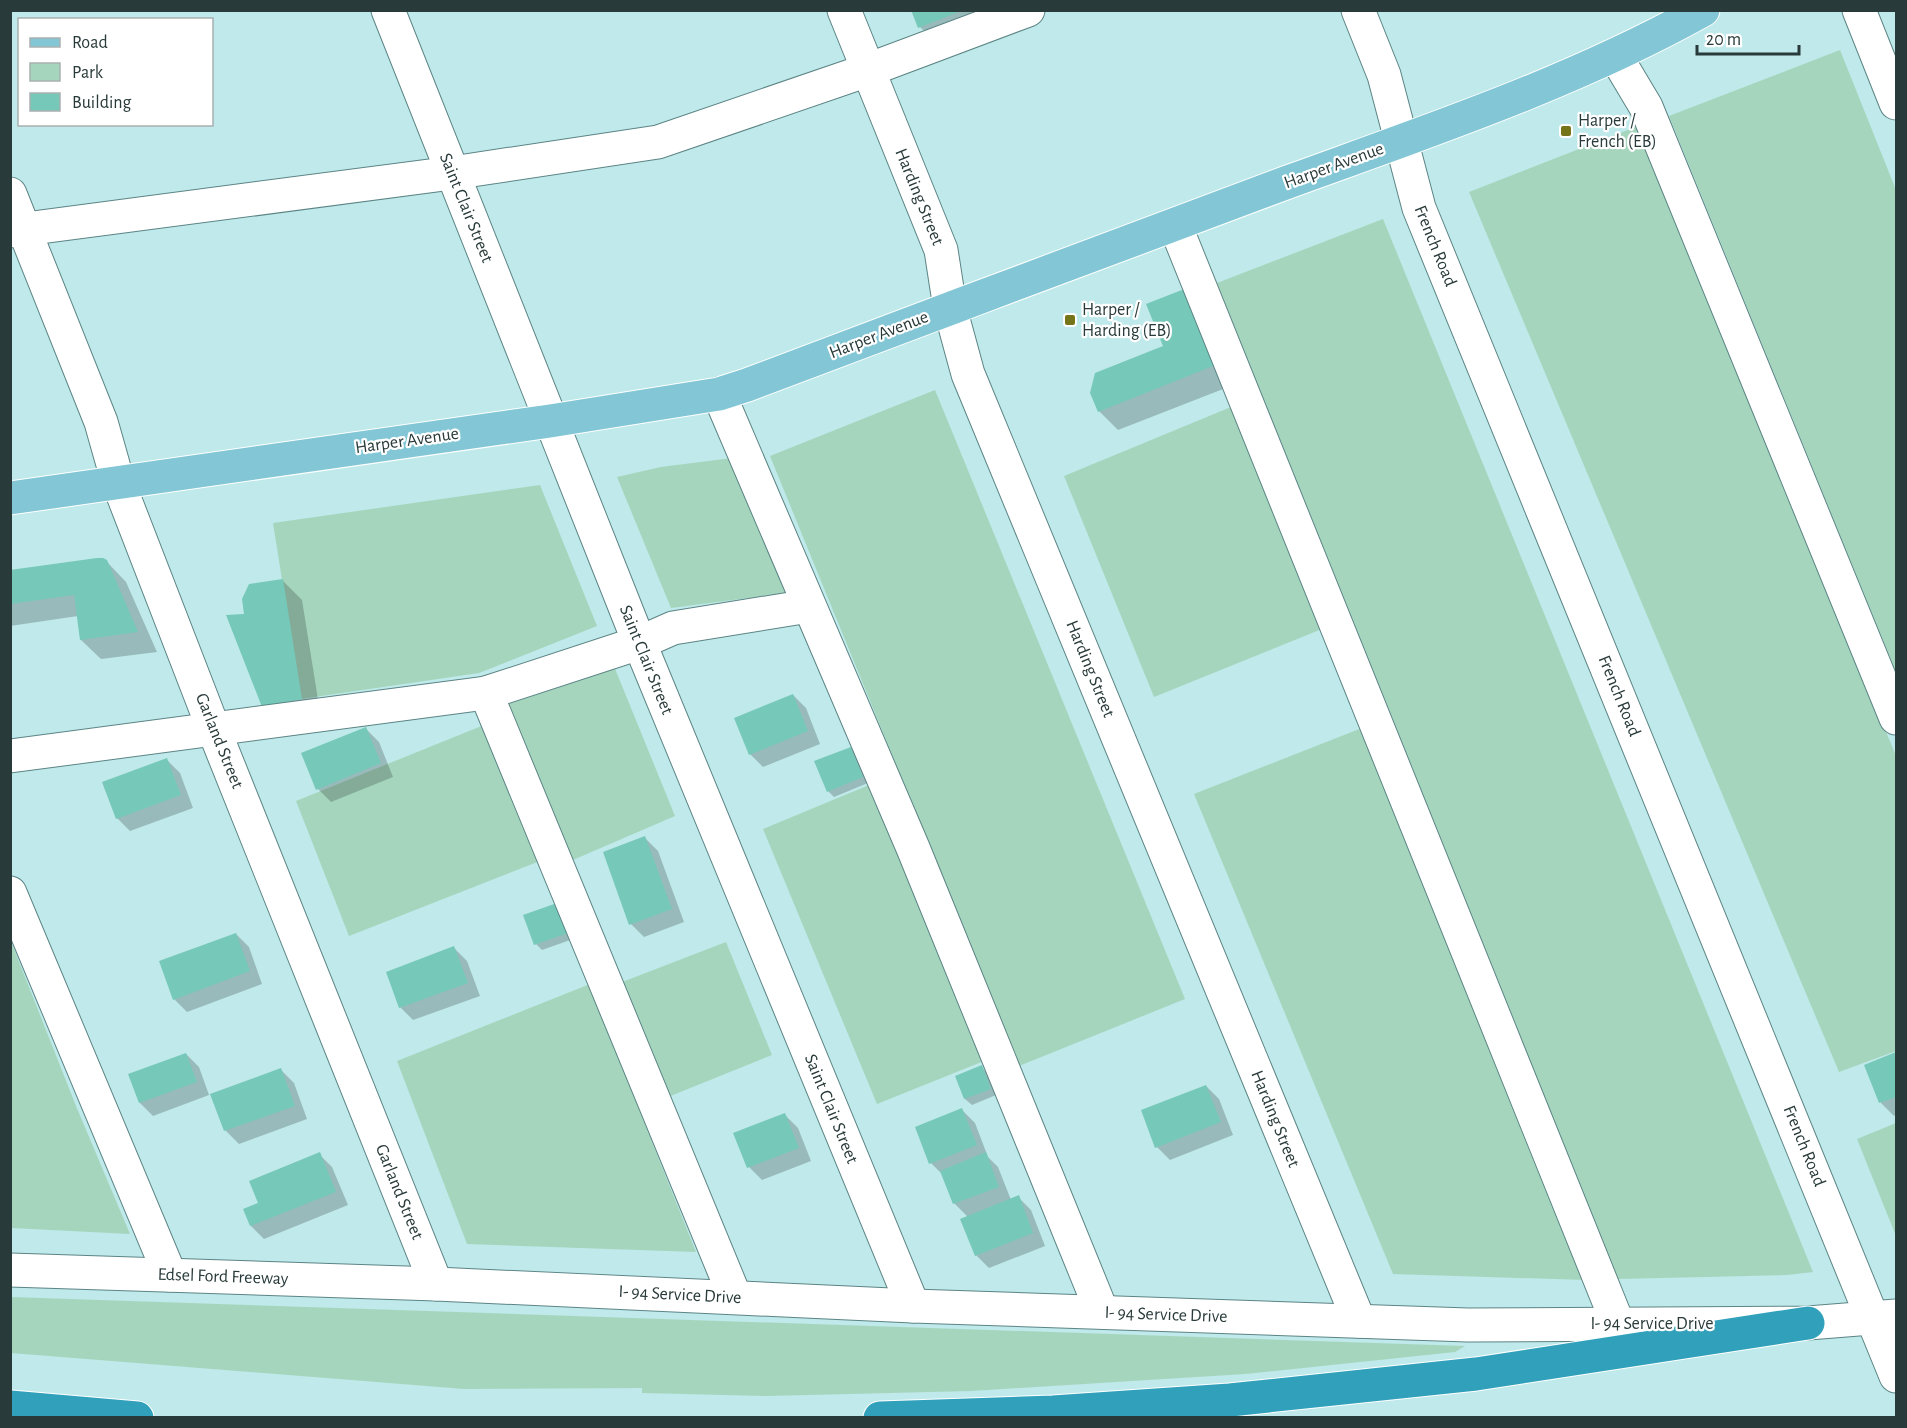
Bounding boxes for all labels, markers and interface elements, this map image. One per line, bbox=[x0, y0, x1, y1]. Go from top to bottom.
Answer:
legend bbox=[18, 18, 213, 126]
scale bar bbox=[1697, 18, 1799, 56]
text: 20 m bbox=[1706, 31, 1741, 49]
text: Road bbox=[72, 34, 108, 52]
text: Park bbox=[72, 64, 104, 82]
text: Building bbox=[72, 94, 132, 112]
place label: Harper / French (EB) bbox=[1578, 112, 1657, 151]
marker: Harper / French (EB) bbox=[1559, 124, 1573, 138]
street label: Harper Avenue bbox=[1282, 140, 1386, 192]
street label: Harding Street bbox=[891, 146, 947, 248]
street label: Saint Clair Street bbox=[436, 151, 496, 266]
street label: French Road bbox=[1411, 203, 1459, 289]
place label: Harper / Harding (EB) bbox=[1082, 301, 1172, 340]
street label: Harper Avenue bbox=[827, 308, 931, 362]
marker: Harper / Harding (EB) bbox=[1063, 313, 1077, 327]
street label: Harper Avenue bbox=[354, 425, 460, 457]
street label: Saint Clair Street bbox=[616, 603, 676, 718]
street label: Harding Street bbox=[1062, 618, 1118, 720]
street label: French Road bbox=[1595, 653, 1643, 739]
street label: Garland Street bbox=[192, 691, 246, 791]
street label: Saint Clair Street bbox=[801, 1052, 861, 1167]
street label: Harding Street bbox=[1247, 1068, 1303, 1170]
street label: French Road bbox=[1780, 1103, 1828, 1189]
street label: Garland Street bbox=[372, 1142, 426, 1242]
street label: Edsel Ford Freeway bbox=[157, 1266, 289, 1288]
street label: I- 94 Service Drive bbox=[618, 1283, 742, 1307]
street label: I- 94 Service Drive bbox=[1104, 1304, 1228, 1326]
street label: I- 94 Service Drive bbox=[1591, 1315, 1713, 1333]

